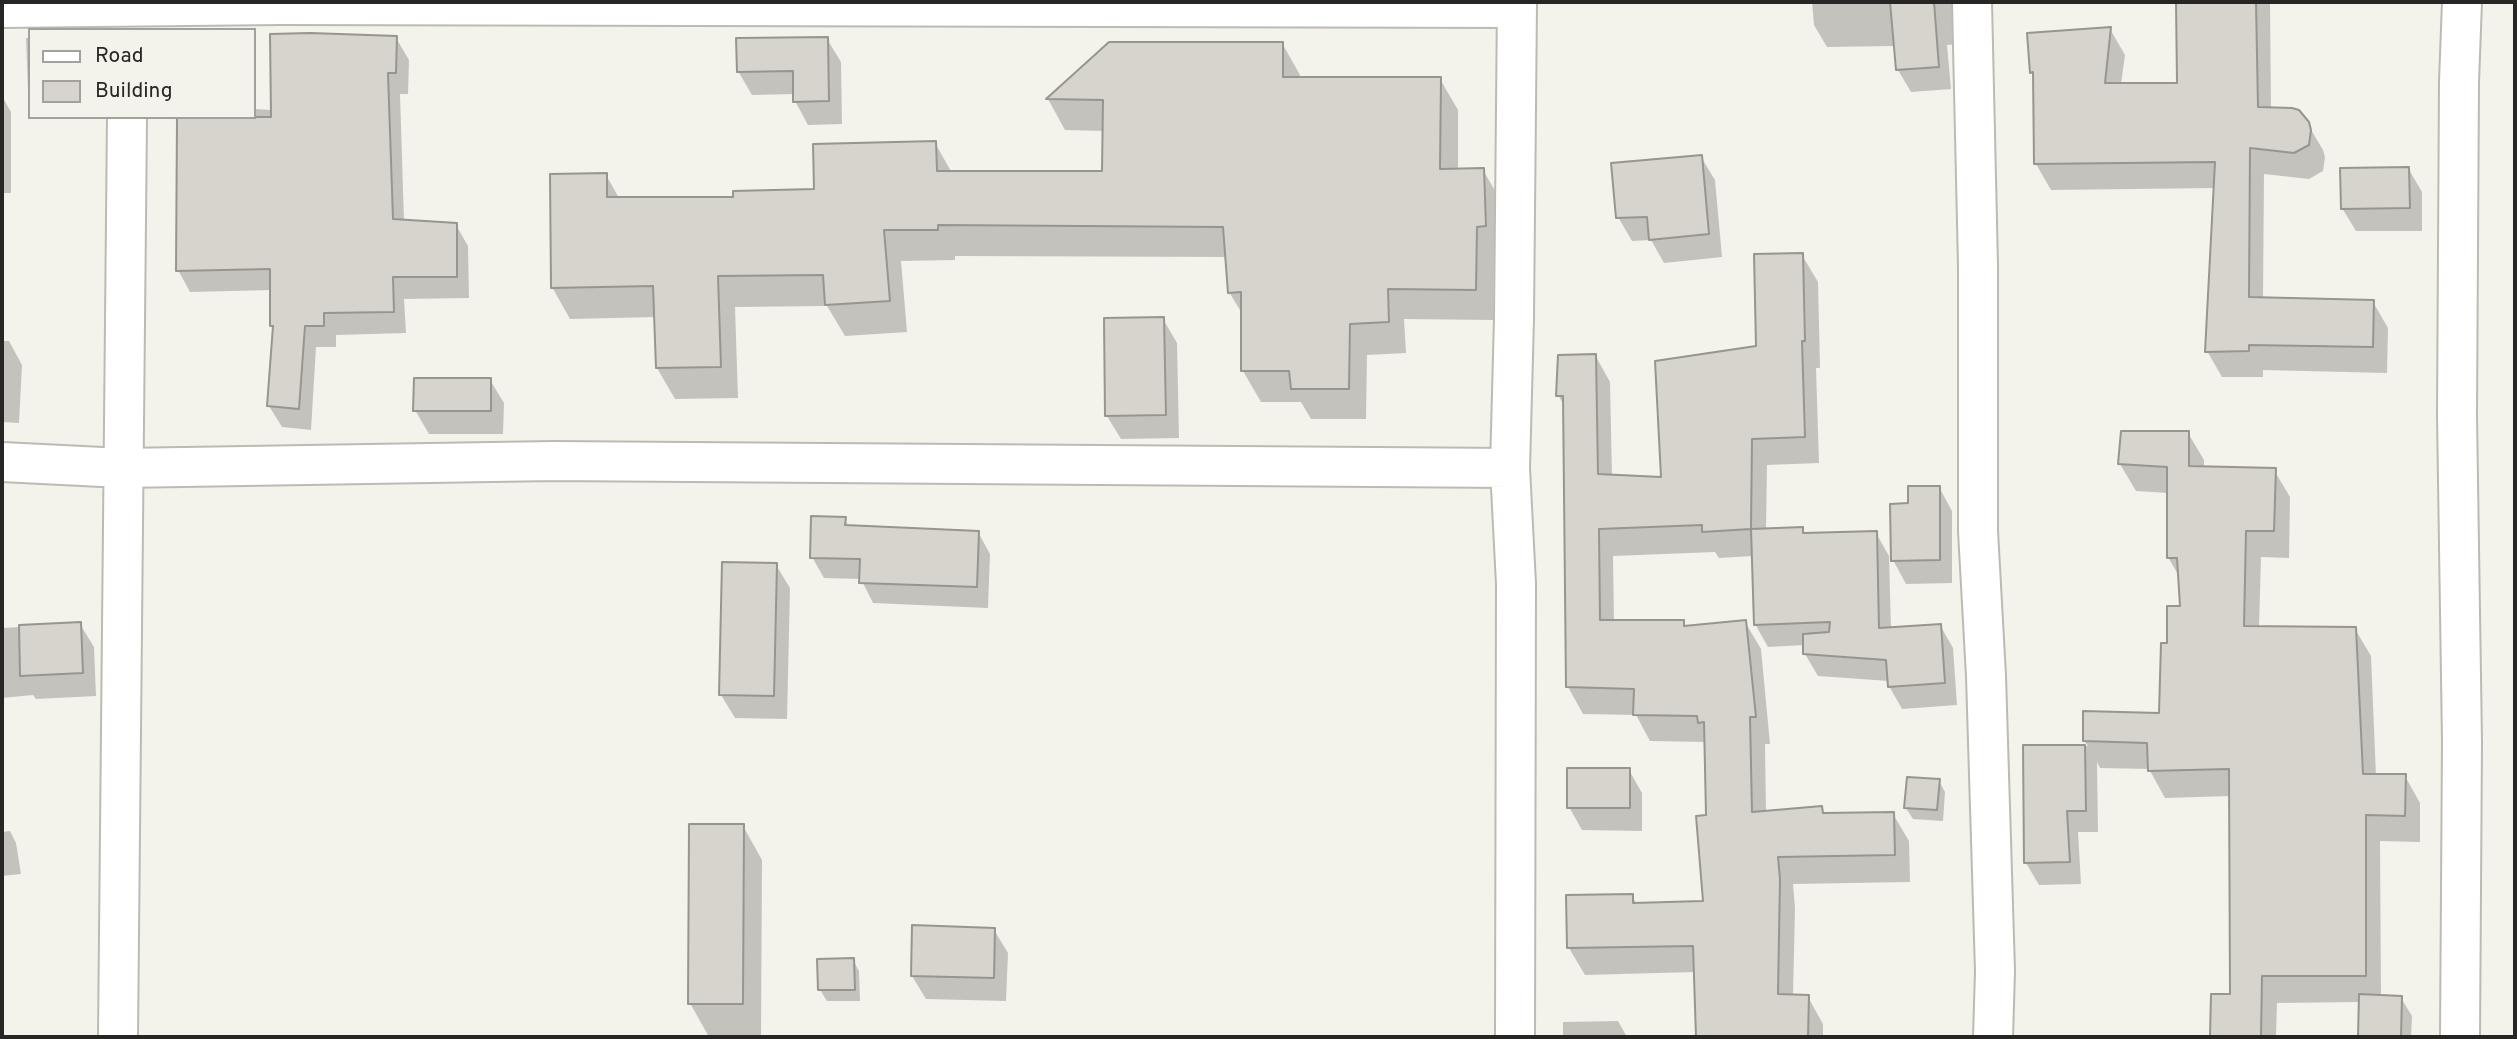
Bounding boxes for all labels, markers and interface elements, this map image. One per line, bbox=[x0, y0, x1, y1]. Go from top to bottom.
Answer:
legend bbox=[28, 28, 256, 119]
text: Road bbox=[95, 43, 144, 70]
text: Building bbox=[95, 78, 173, 105]

